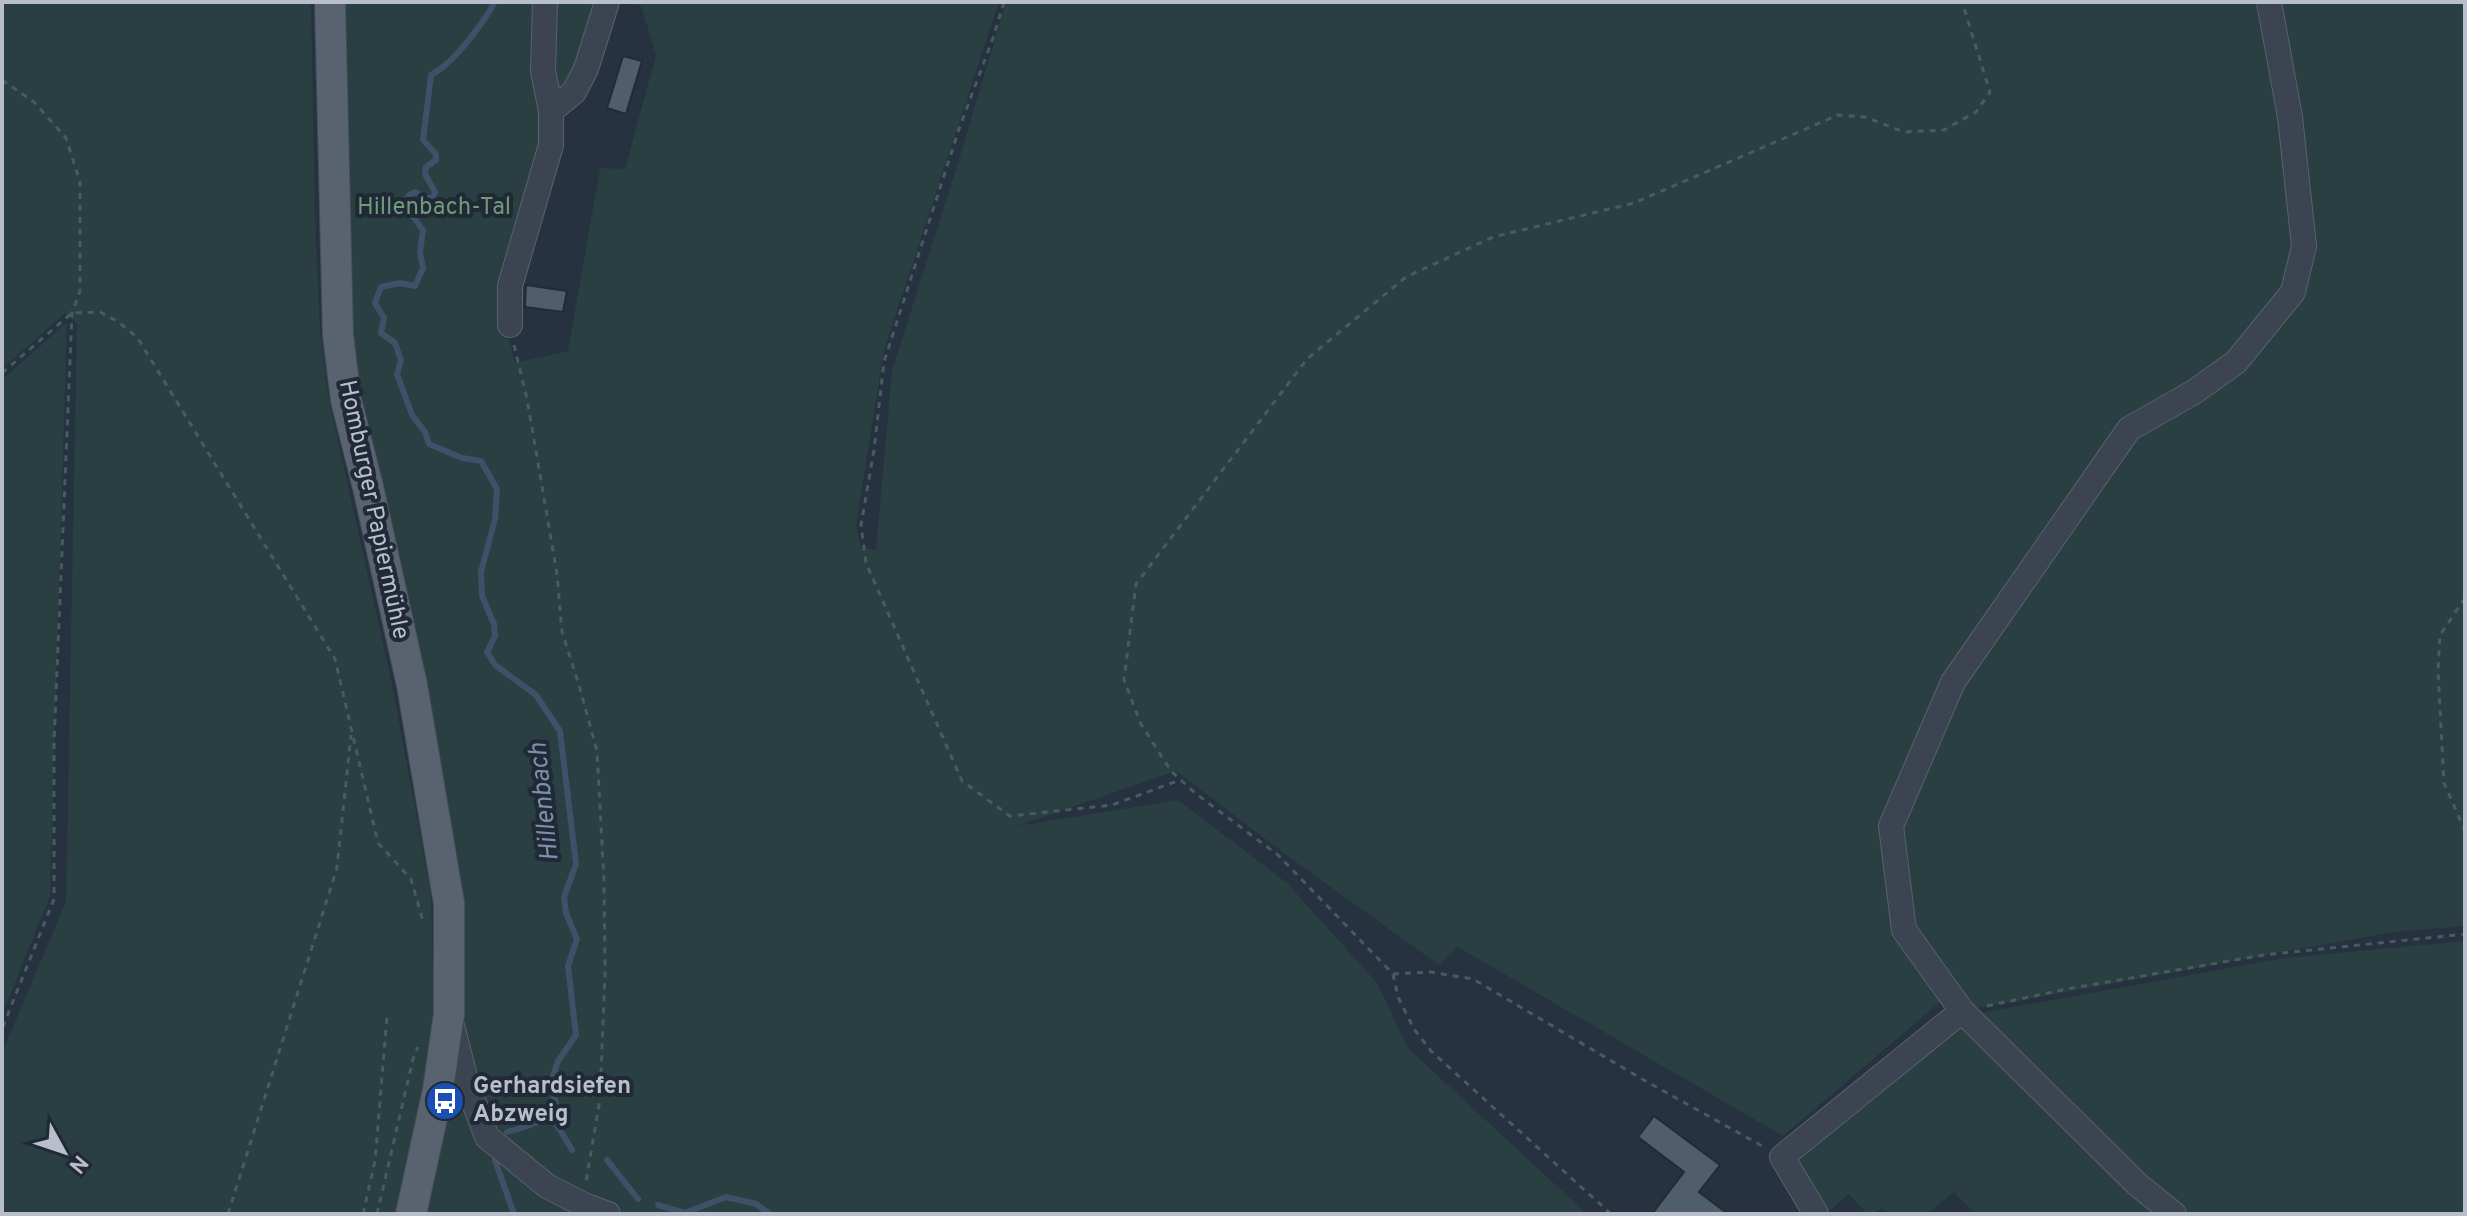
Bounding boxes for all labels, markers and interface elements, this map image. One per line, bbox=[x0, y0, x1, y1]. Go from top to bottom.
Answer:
park label: Hillenbach-Tal bbox=[357, 193, 511, 223]
street label: Homburger Papiermühle bbox=[331, 378, 415, 642]
water label: Hillenbach bbox=[522, 741, 568, 863]
place label: Gerhardsiefen Abzweig bbox=[473, 1072, 631, 1130]
bus stop icon: Gerhardsiefen Abzweig bbox=[424, 1080, 466, 1122]
north arrow bbox=[24, 1112, 104, 1192]
text: N bbox=[62, 1149, 93, 1178]

